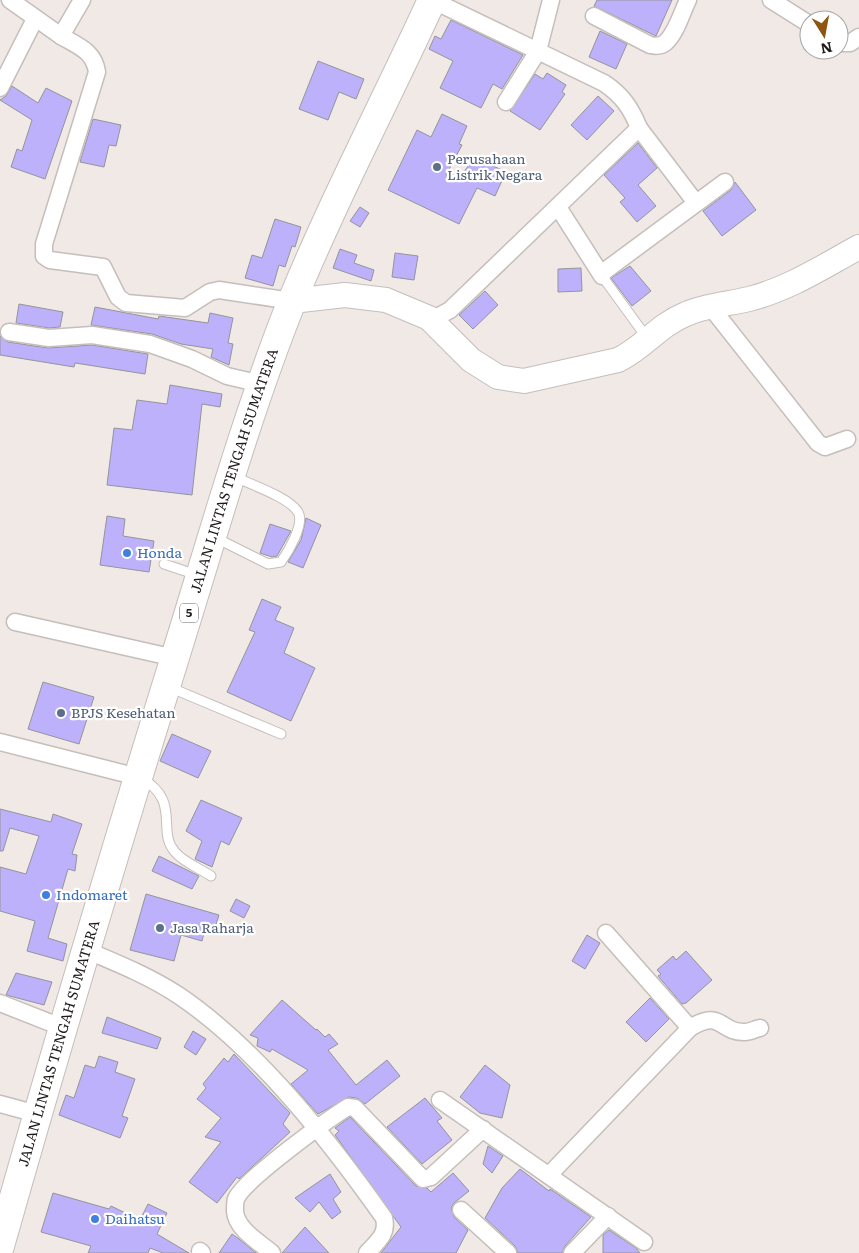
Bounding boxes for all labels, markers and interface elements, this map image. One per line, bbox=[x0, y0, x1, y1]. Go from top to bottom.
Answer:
north arrow bbox=[799, 10, 849, 60]
text: N bbox=[819, 38, 834, 60]
place label: Perusahaan Listrik Negara bbox=[447, 148, 543, 184]
marker: Perusahaan Listrik Negara bbox=[431, 161, 443, 173]
street label: JALAN LINTAS TENGAH SUMATERA bbox=[184, 344, 282, 595]
place label: Honda bbox=[137, 542, 182, 562]
marker: Honda bbox=[121, 547, 133, 559]
road number: 5 bbox=[180, 604, 198, 622]
place label: BPJS Kesehatan bbox=[71, 702, 175, 722]
marker: BPJS Kesehatan bbox=[55, 707, 67, 719]
place label: Indomaret bbox=[56, 884, 128, 904]
marker: Indomaret bbox=[40, 889, 52, 901]
street label: JALAN LINTAS TENGAH SUMATERA bbox=[12, 917, 104, 1169]
place label: Jasa Raharja bbox=[170, 917, 254, 937]
marker: Jasa Raharja bbox=[154, 922, 166, 934]
place label: Daihatsu bbox=[105, 1208, 165, 1228]
marker: Daihatsu bbox=[89, 1213, 101, 1225]

